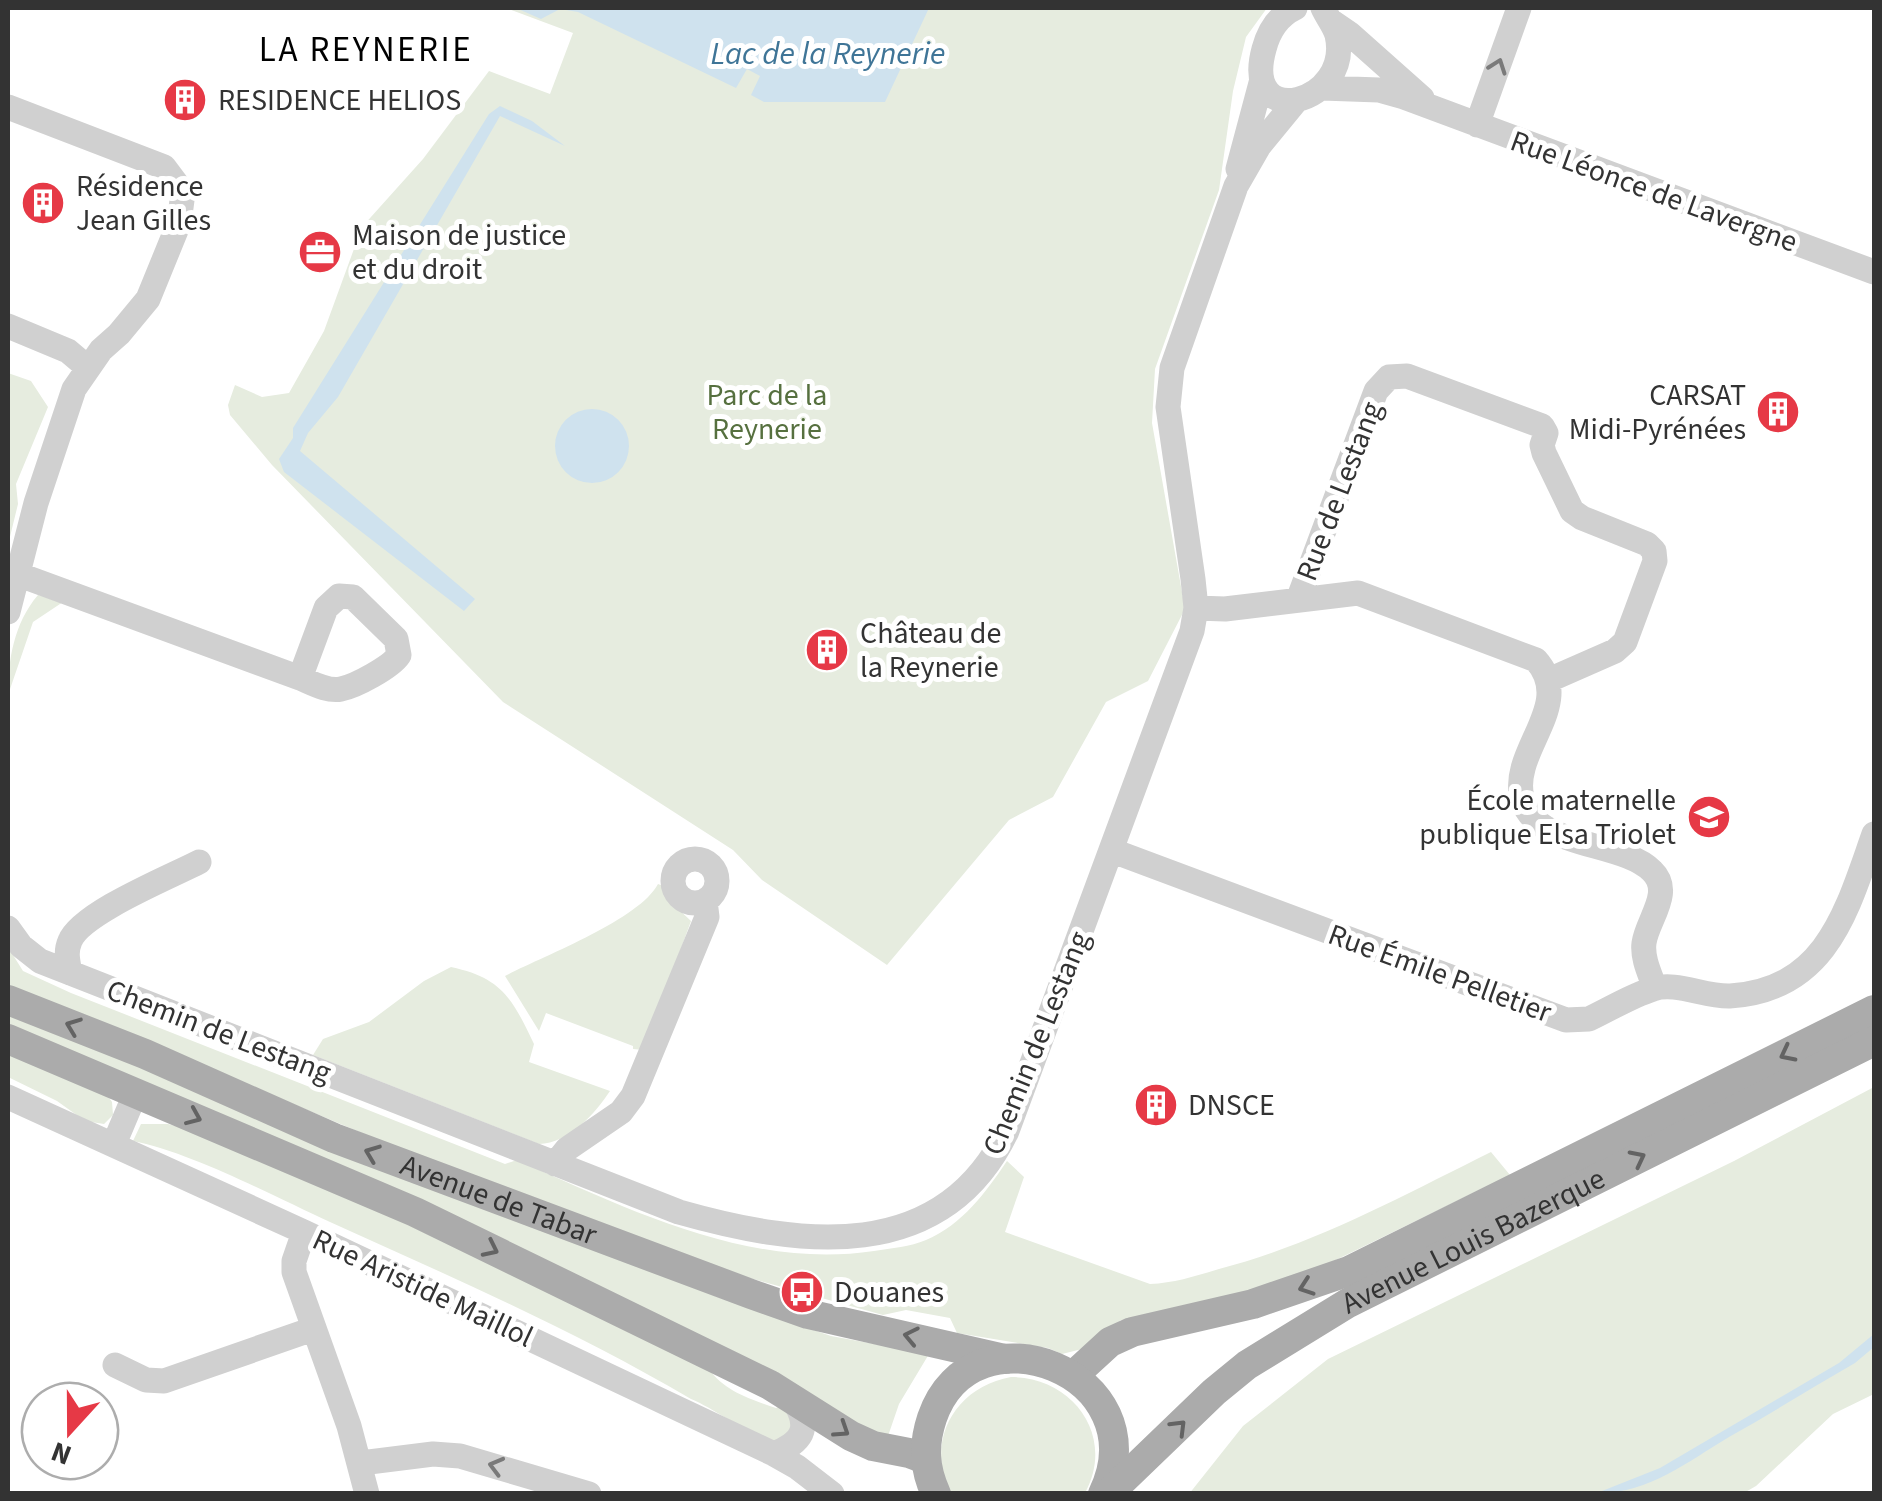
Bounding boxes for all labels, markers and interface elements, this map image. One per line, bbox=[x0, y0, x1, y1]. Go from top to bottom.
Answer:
district label: LA REYNERIE bbox=[259, 25, 473, 75]
water label: Lac de la Reynerie bbox=[711, 31, 945, 77]
one-way arrow bbox=[1486, 59, 1507, 76]
building icon: RESIDENCE HELIOS bbox=[162, 77, 208, 123]
place label: RESIDENCE HELIOS bbox=[218, 79, 461, 122]
street label: Rue Léonce de Lavergne bbox=[1504, 120, 1803, 263]
place label: Résidence Jean Gilles bbox=[76, 165, 211, 242]
building icon: Résidence Jean Gilles bbox=[20, 180, 66, 226]
place label: Maison de justice et du droit bbox=[352, 214, 566, 291]
office icon: Maison de justice et du droit bbox=[297, 229, 343, 275]
park label: Parc de la Reynerie bbox=[707, 374, 827, 451]
place label: CARSAT Midi-Pyrénées bbox=[1569, 374, 1746, 451]
building icon: CARSAT Midi-Pyrénées bbox=[1755, 389, 1801, 435]
street label: Rue de Lestang bbox=[1286, 395, 1393, 587]
place label: Château de la Reynerie bbox=[860, 612, 1001, 689]
building icon: Château de la Reynerie bbox=[804, 627, 850, 673]
place label: École maternelle publique Elsa Triolet bbox=[1419, 779, 1676, 856]
school or university icon: École maternelle publique Elsa Triolet bbox=[1686, 794, 1732, 840]
street label: Rue Émile Pelletier bbox=[1322, 913, 1558, 1034]
street label: Chemin de Lestang bbox=[972, 925, 1101, 1161]
street label: Chemin de Lestang bbox=[100, 969, 338, 1094]
one-way arrow bbox=[65, 1017, 82, 1037]
one-way arrow bbox=[1780, 1042, 1798, 1061]
building icon: DNSCE bbox=[1133, 1082, 1179, 1128]
place label: DNSCE bbox=[1188, 1084, 1275, 1127]
one-way arrow bbox=[184, 1105, 202, 1125]
one-way arrow bbox=[364, 1144, 381, 1165]
street label: Avenue de Tabar bbox=[394, 1144, 604, 1257]
one-way arrow bbox=[1628, 1151, 1646, 1171]
street label: Avenue Louis Bazerque bbox=[1334, 1157, 1612, 1325]
street label: Rue Aristide Maillol bbox=[305, 1218, 540, 1358]
one-way arrow bbox=[481, 1237, 499, 1257]
bus stop icon: Douanes bbox=[779, 1269, 825, 1315]
place label: Douanes bbox=[834, 1271, 944, 1314]
one-way arrow bbox=[1299, 1276, 1316, 1296]
one-way arrow bbox=[903, 1326, 920, 1347]
north arrow bbox=[20, 1381, 120, 1481]
one-way arrow bbox=[831, 1417, 849, 1436]
one-way arrow bbox=[1167, 1421, 1185, 1439]
text: N bbox=[46, 1431, 77, 1475]
one-way arrow bbox=[488, 1456, 505, 1477]

